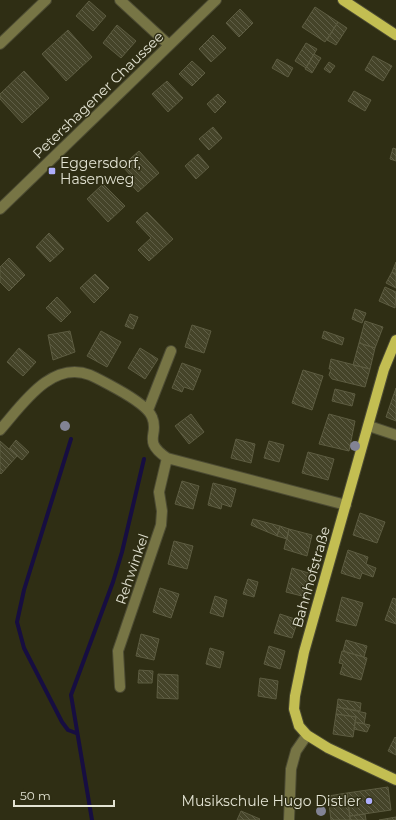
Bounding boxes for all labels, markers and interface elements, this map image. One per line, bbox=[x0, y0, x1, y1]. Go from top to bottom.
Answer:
street label: Petershagener Chaussee bbox=[29, 28, 167, 162]
place label: Eggersdorf, Hasenweg bbox=[60, 154, 141, 188]
marker: Eggersdorf, Hasenweg bbox=[47, 166, 57, 176]
street label: Bahnhofstraße bbox=[288, 524, 334, 630]
street label: Rehwinkel bbox=[111, 531, 153, 607]
scale bar bbox=[14, 782, 114, 808]
text: 50 m bbox=[20, 788, 51, 803]
place label: Musikschule Hugo Distler bbox=[182, 792, 361, 810]
marker: Musikschule Hugo Distler bbox=[364, 796, 374, 806]

